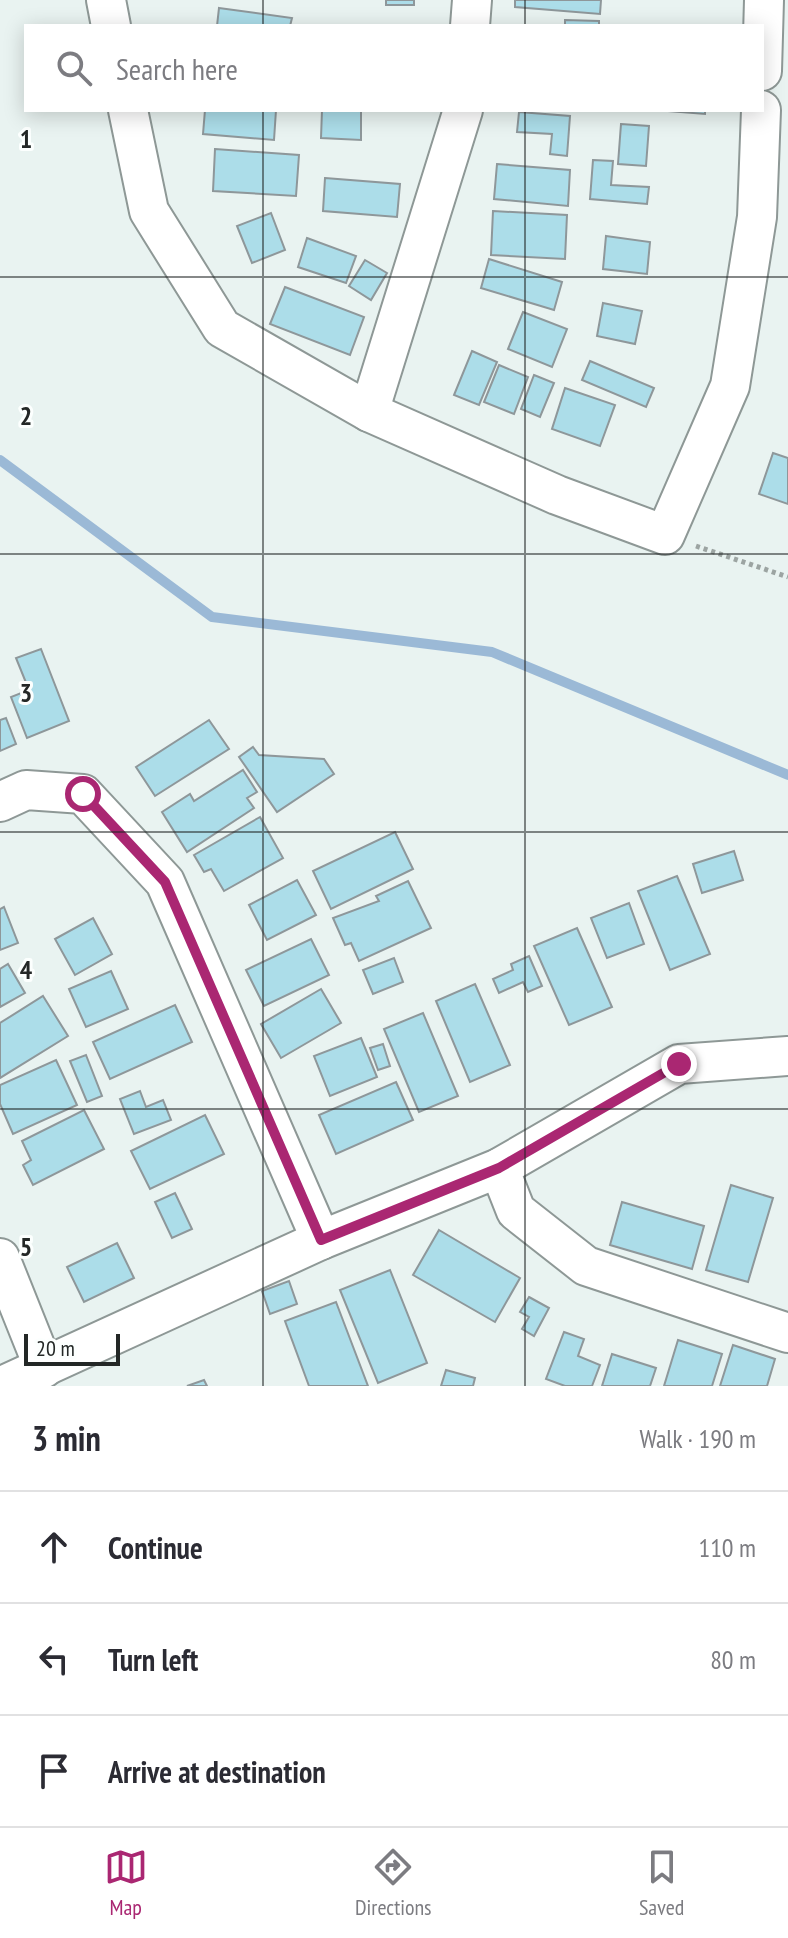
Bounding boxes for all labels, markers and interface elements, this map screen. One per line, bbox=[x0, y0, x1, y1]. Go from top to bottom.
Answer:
search box bbox=[24, 24, 764, 112]
icon: search bbox=[52, 46, 96, 90]
text: Search here bbox=[116, 49, 238, 88]
text: 1 bbox=[20, 122, 32, 155]
text: 2 bbox=[20, 399, 32, 432]
text: 3 bbox=[20, 676, 32, 709]
route start bbox=[65, 776, 101, 812]
text: 4 bbox=[20, 953, 33, 986]
route end bbox=[661, 1046, 697, 1082]
text: 5 bbox=[20, 1230, 32, 1263]
scale bar bbox=[24, 1330, 120, 1366]
text: 20 m bbox=[36, 1334, 75, 1362]
text: 3 min bbox=[32, 1416, 101, 1460]
text: Walk · 190 m bbox=[639, 1422, 756, 1455]
icon: ahead bbox=[32, 1525, 76, 1569]
text: Continue bbox=[108, 1528, 203, 1567]
text: 110 m bbox=[698, 1531, 756, 1564]
icon: left bbox=[32, 1637, 76, 1681]
text: Turn left bbox=[108, 1640, 198, 1679]
text: 80 m bbox=[710, 1643, 756, 1676]
icon: arrive bbox=[32, 1749, 76, 1793]
text: Arrive at destination bbox=[108, 1752, 326, 1791]
tab: Map bbox=[104, 1845, 148, 1921]
tab: Directions bbox=[355, 1845, 432, 1921]
tab: Saved bbox=[639, 1845, 684, 1921]

